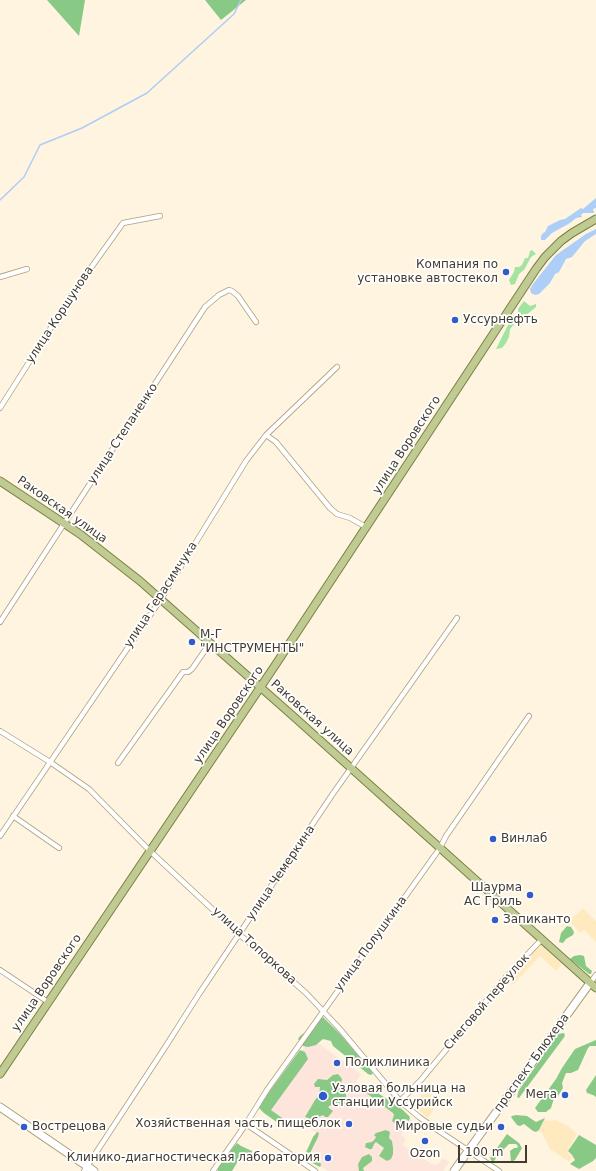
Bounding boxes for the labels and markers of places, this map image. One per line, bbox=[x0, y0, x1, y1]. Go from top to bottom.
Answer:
place label: Компания по установке автостекол bbox=[357, 258, 498, 286]
marker: Компания по установке автостекол bbox=[501, 267, 511, 277]
place label: Уссурнефть bbox=[463, 313, 538, 327]
marker: Уссурнефть bbox=[450, 315, 460, 325]
place label: М-Г "ИНСТРУМЕНТЫ" bbox=[200, 628, 304, 656]
marker: М-Г "ИНСТРУМЕНТЫ" bbox=[187, 637, 197, 647]
place label: Винлаб bbox=[501, 832, 547, 846]
marker: Винлаб bbox=[488, 834, 498, 844]
place label: Шаурма АС Гриль bbox=[464, 881, 522, 909]
marker: Шаурма АС Гриль bbox=[525, 890, 535, 900]
place label: Запиканто bbox=[503, 913, 570, 927]
marker: Запиканто bbox=[490, 915, 500, 925]
place label: Поликлиника bbox=[345, 1056, 430, 1070]
marker: Поликлиника bbox=[332, 1058, 342, 1068]
place label: Узловая больница на станции Уссурийск bbox=[332, 1082, 466, 1110]
place label: Мега bbox=[526, 1088, 557, 1102]
marker: Узловая больница на станции Уссурийск bbox=[317, 1090, 329, 1102]
marker: Мега bbox=[560, 1090, 570, 1100]
place label: Хозяйственная часть, пищеблок bbox=[135, 1117, 341, 1131]
marker: Хозяйственная часть, пищеблок bbox=[344, 1119, 354, 1129]
place label: Вострецова bbox=[32, 1120, 106, 1134]
place label: Мировые судьи bbox=[395, 1120, 493, 1134]
marker: Вострецова bbox=[19, 1122, 29, 1132]
marker: Мировые судьи bbox=[496, 1122, 506, 1132]
marker: Ozon bbox=[420, 1136, 430, 1146]
place label: Ozon bbox=[410, 1147, 440, 1161]
place label: Клинико-диагностическая лаборатория bbox=[67, 1151, 320, 1165]
marker: Клинико-диагностическая лаборатория bbox=[323, 1153, 333, 1163]

